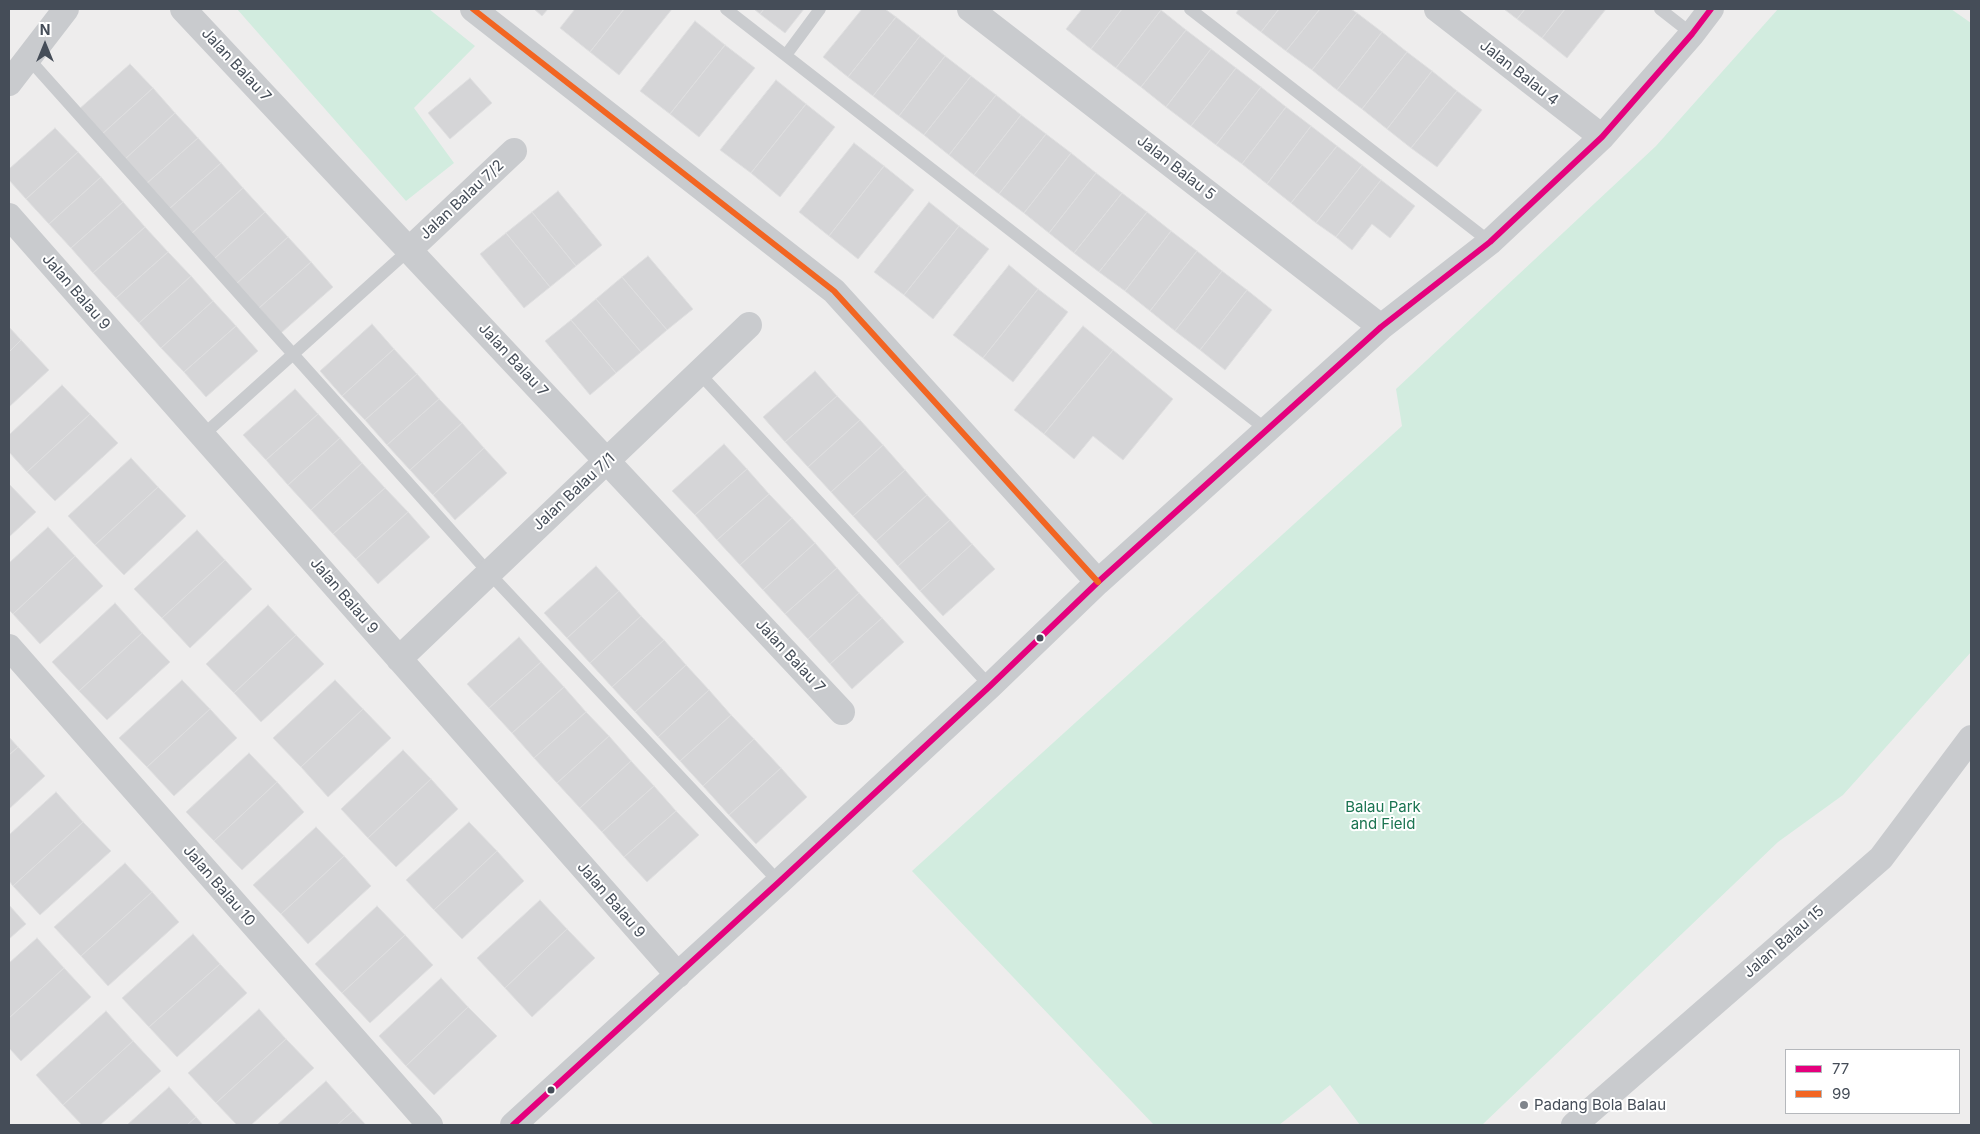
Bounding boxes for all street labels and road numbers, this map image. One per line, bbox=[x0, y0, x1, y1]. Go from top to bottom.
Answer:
street label: Jalan Balau 7 bbox=[197, 24, 275, 106]
street label: Jalan Balau 4 bbox=[1476, 37, 1562, 109]
street label: Jalan Balau 5 bbox=[1133, 132, 1219, 204]
street label: Jalan Balau 7/2 bbox=[416, 156, 508, 244]
street label: Jalan Balau 9 bbox=[38, 250, 114, 334]
street label: Jalan Balau 7 bbox=[474, 319, 552, 401]
street label: Jalan Balau 7/1 bbox=[529, 449, 619, 535]
street label: Jalan Balau 9 bbox=[306, 554, 382, 638]
street label: Jalan Balau 7 bbox=[751, 615, 829, 697]
street label: Jalan Balau 10 bbox=[179, 842, 259, 930]
street label: Jalan Balau 9 bbox=[573, 858, 649, 942]
street label: Jalan Balau 15 bbox=[1740, 902, 1828, 982]

